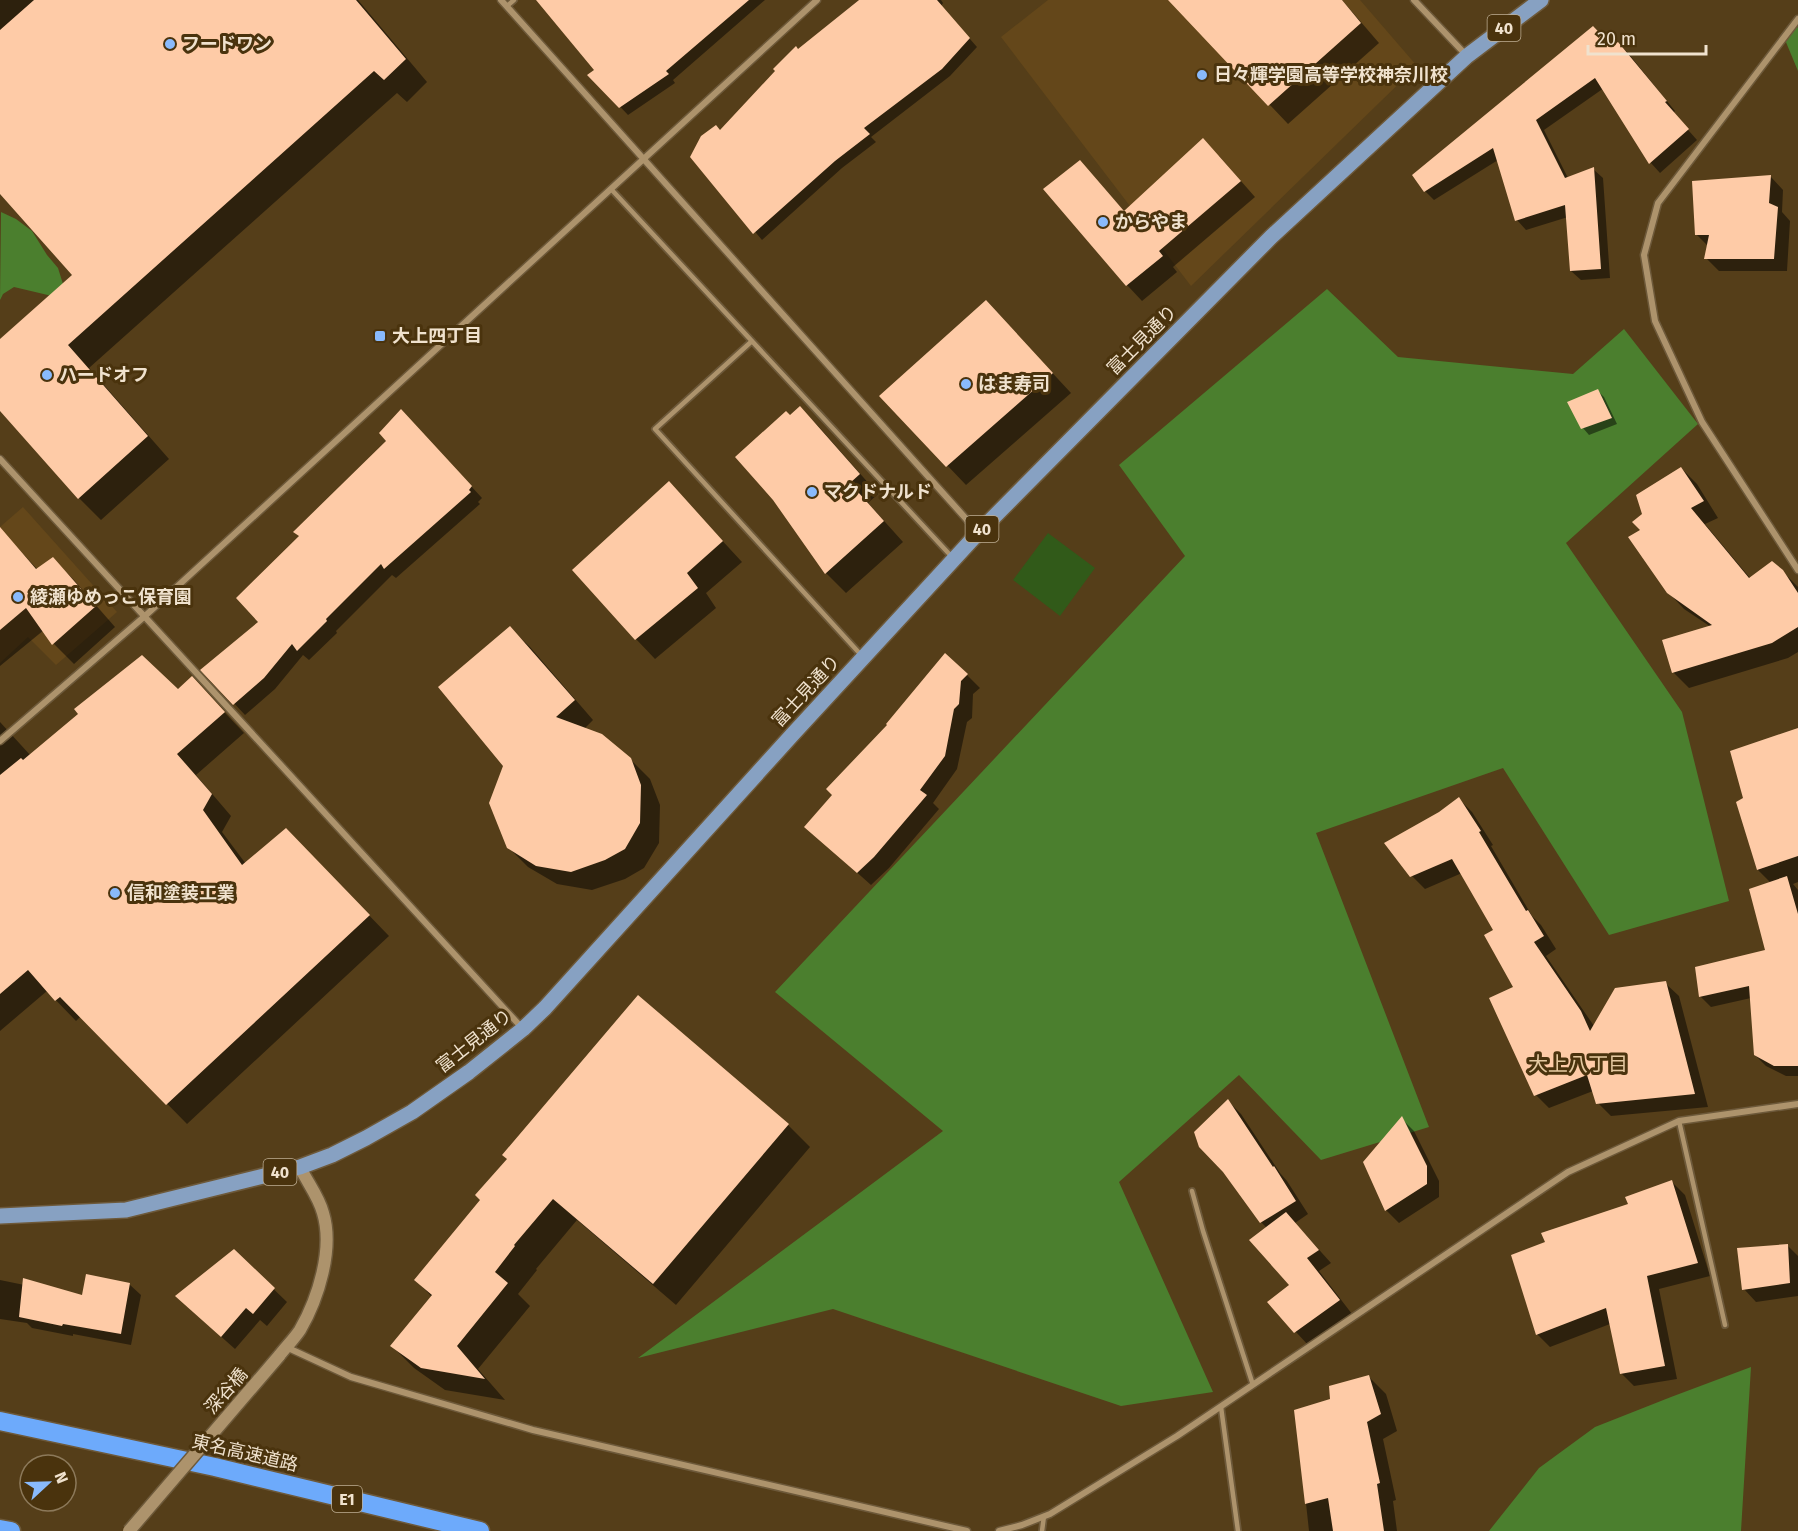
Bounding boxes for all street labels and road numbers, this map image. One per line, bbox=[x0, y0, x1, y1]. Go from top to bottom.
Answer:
road number: 40 bbox=[1488, 15, 1520, 41]
street label: 富士見通り bbox=[1102, 300, 1182, 380]
road number: 40 bbox=[966, 516, 998, 542]
street label: 富士見通り bbox=[767, 651, 845, 731]
street label: 富士見通り bbox=[432, 1005, 516, 1077]
road number: 40 bbox=[264, 1159, 296, 1185]
street label: 深谷橋 bbox=[200, 1363, 252, 1419]
street label: 東名高速道路 bbox=[190, 1430, 300, 1476]
road number: E1 bbox=[332, 1486, 362, 1512]

